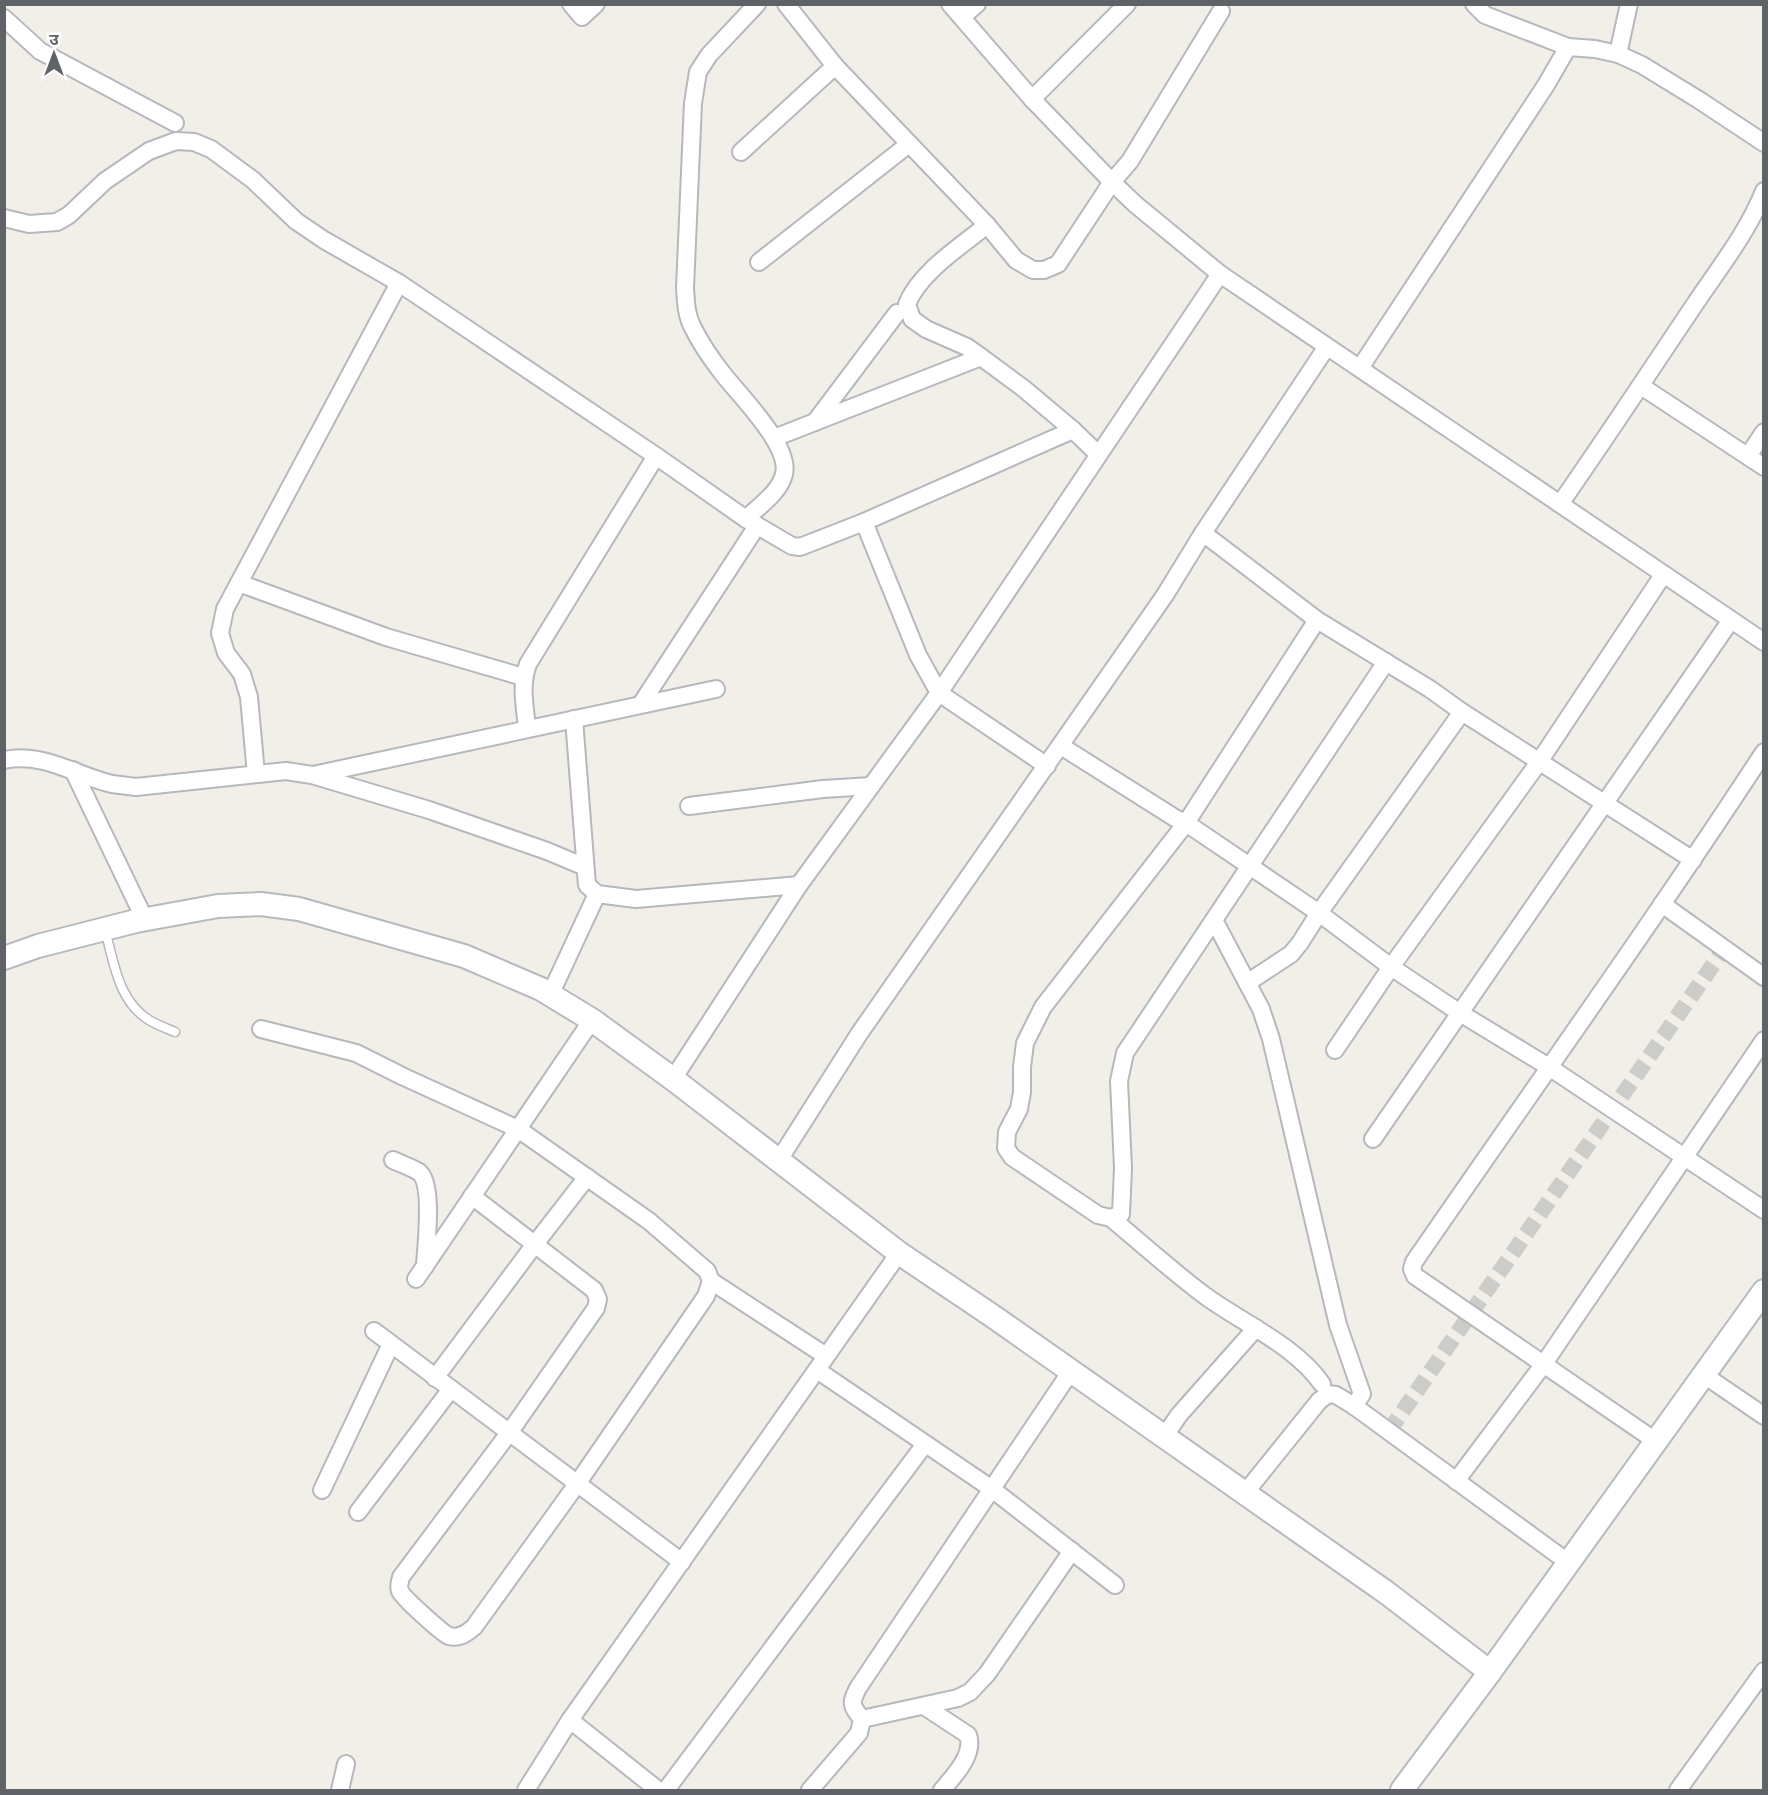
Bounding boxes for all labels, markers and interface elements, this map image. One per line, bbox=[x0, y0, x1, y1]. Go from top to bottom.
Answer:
north arrow bbox=[24, 24, 84, 84]
text: उ bbox=[49, 29, 59, 49]

